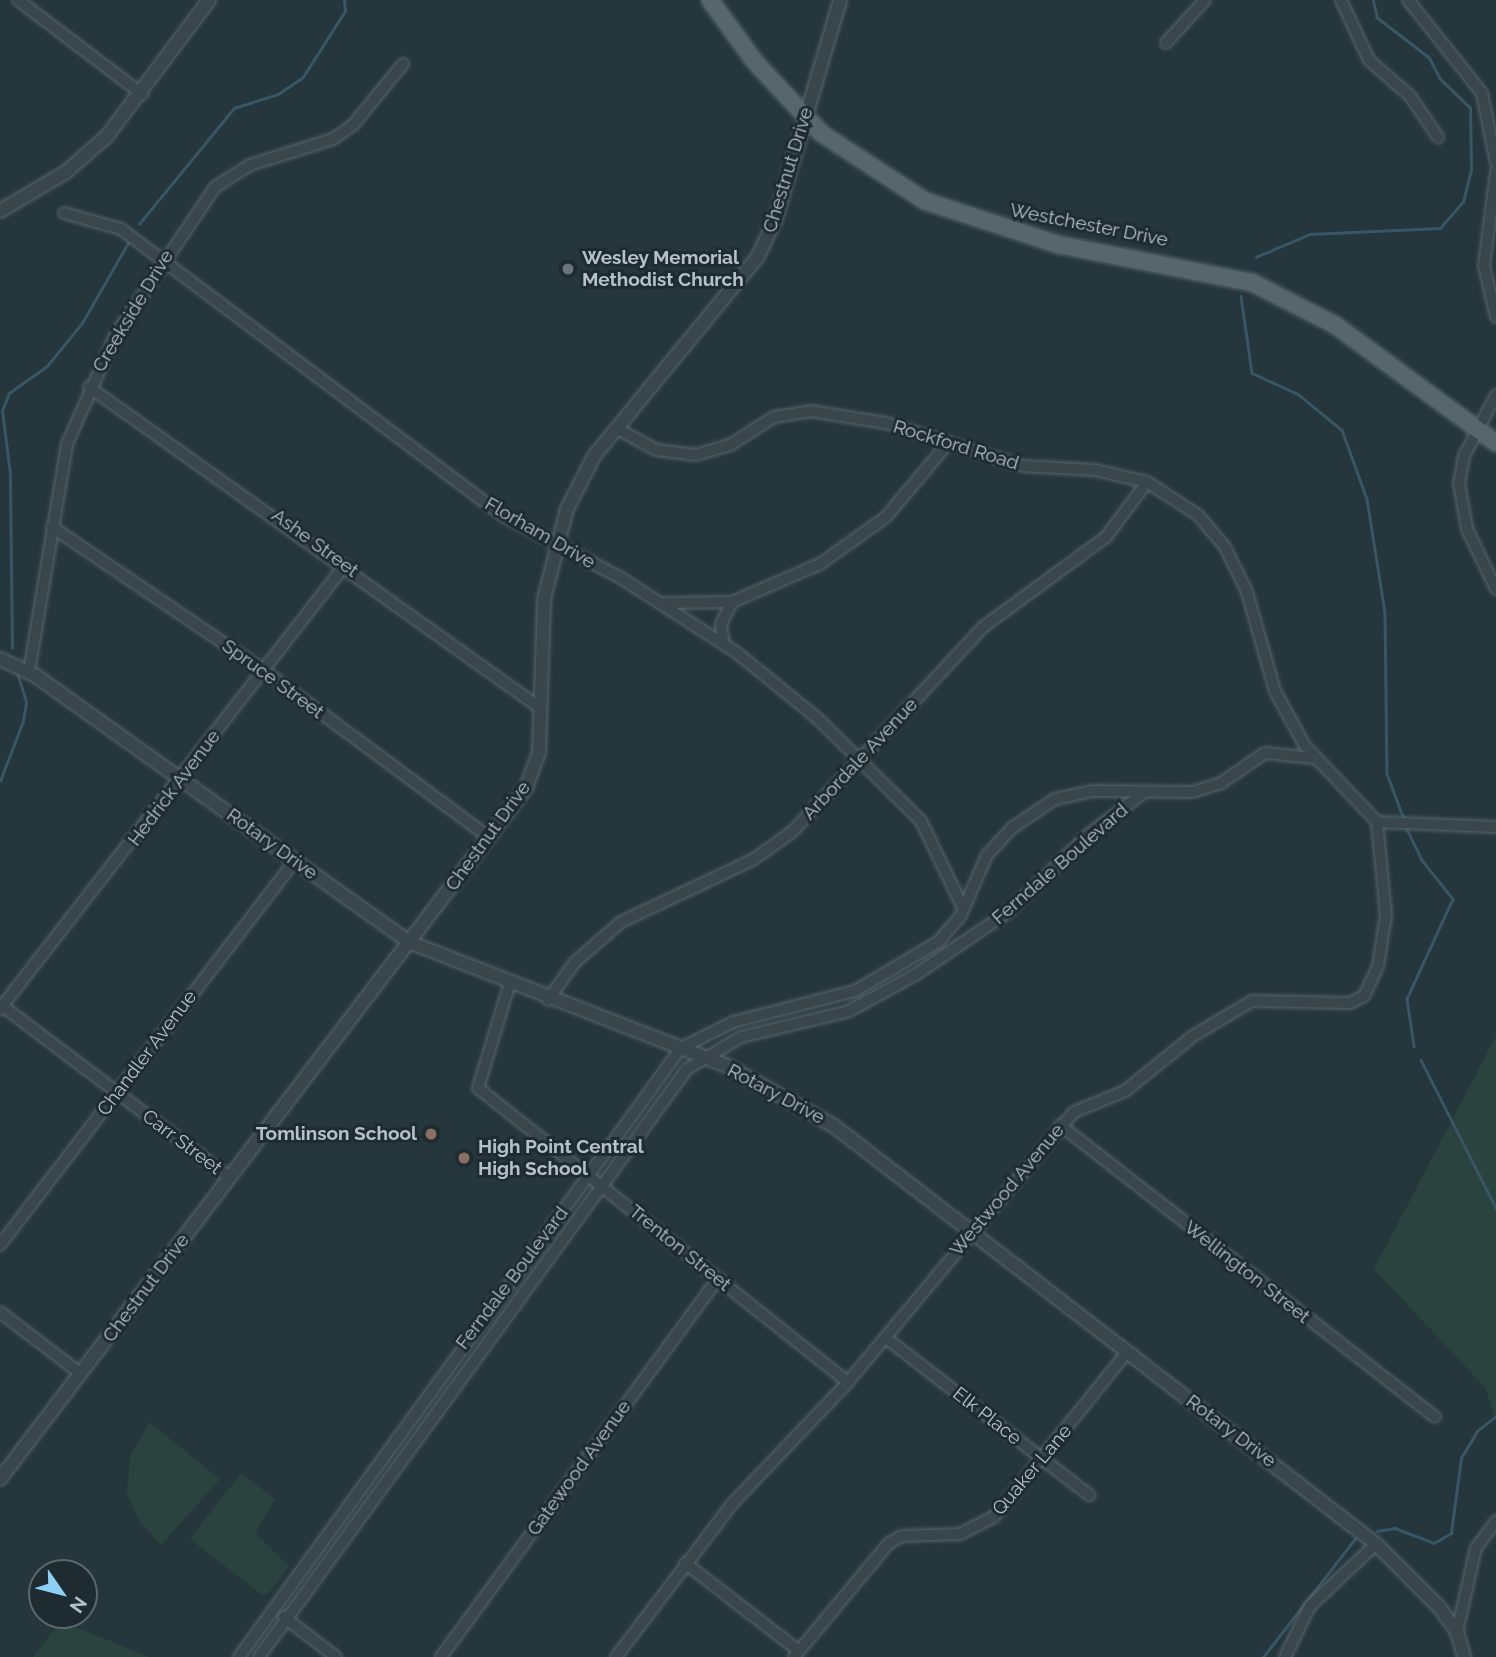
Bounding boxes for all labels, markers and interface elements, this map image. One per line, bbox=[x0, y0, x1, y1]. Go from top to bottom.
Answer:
street label: Chestnut Drive bbox=[758, 105, 818, 235]
street label: Westchester Drive bbox=[1008, 198, 1170, 252]
street label: Creekside Drive bbox=[88, 246, 178, 376]
place label: Wesley Memorial Methodist Church bbox=[582, 247, 744, 291]
marker: Wesley Memorial Methodist Church bbox=[560, 261, 576, 277]
street label: Rockford Road bbox=[891, 415, 1021, 475]
street label: Florham Drive bbox=[481, 492, 599, 574]
street label: Ashe Street bbox=[267, 504, 363, 582]
street label: Spruce Street bbox=[218, 634, 328, 724]
street label: Arbordale Avenue bbox=[797, 693, 923, 825]
street label: Hedrick Avenue bbox=[123, 725, 225, 851]
street label: Chestnut Drive bbox=[441, 777, 535, 895]
street label: Ferndale Boulevard bbox=[987, 799, 1133, 929]
street label: Rotary Drive bbox=[222, 803, 322, 885]
street label: Chandler Avenue bbox=[92, 985, 202, 1121]
street label: Rotary Drive bbox=[723, 1059, 829, 1129]
street label: Carr Street bbox=[138, 1105, 226, 1179]
street label: Westwood Avenue bbox=[945, 1119, 1069, 1261]
place label: Tomlinson School bbox=[256, 1123, 417, 1145]
marker: Tomlinson School bbox=[423, 1126, 439, 1142]
place label: High Point Central High School bbox=[478, 1136, 644, 1180]
marker: High Point Central High School bbox=[456, 1150, 472, 1166]
street label: Trenton Street bbox=[624, 1200, 736, 1296]
street label: Ferndale Boulevard bbox=[451, 1202, 573, 1354]
street label: Wellington Street bbox=[1180, 1216, 1314, 1328]
street label: Chestnut Drive bbox=[98, 1229, 194, 1347]
street label: Elk Place bbox=[948, 1382, 1026, 1450]
street label: Rotary Drive bbox=[1181, 1390, 1281, 1472]
street label: Gatewood Avenue bbox=[522, 1396, 636, 1540]
street label: Quaker Lane bbox=[987, 1420, 1077, 1520]
north arrow bbox=[28, 1559, 98, 1629]
text: N bbox=[65, 1593, 92, 1617]

